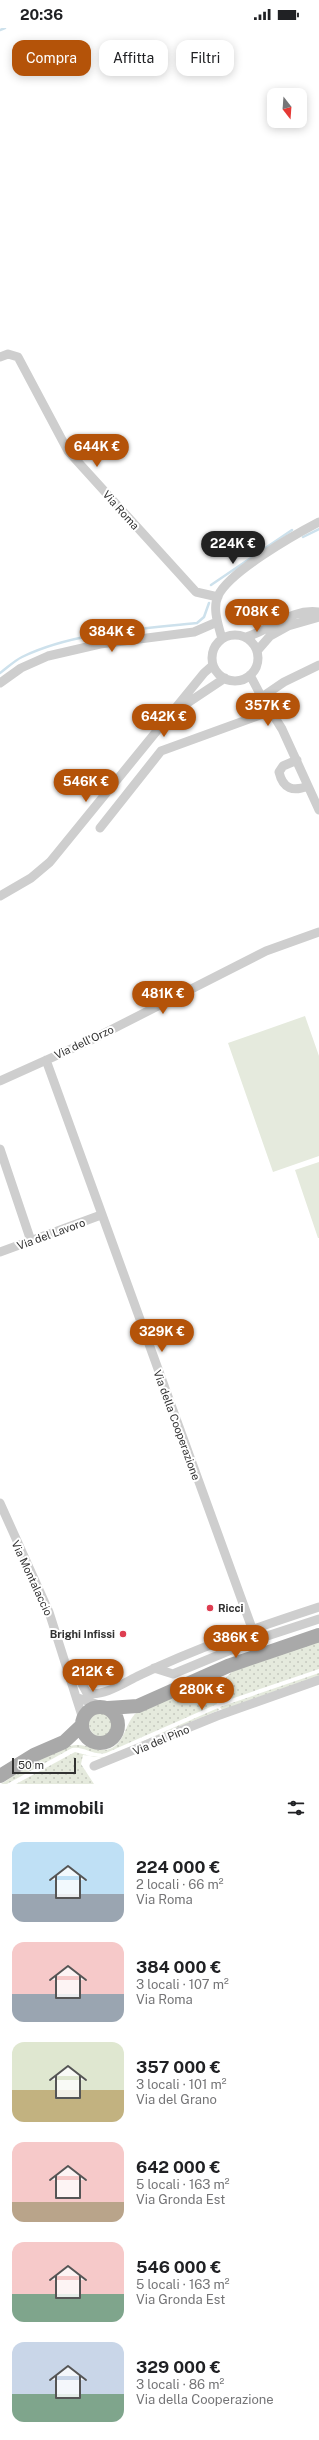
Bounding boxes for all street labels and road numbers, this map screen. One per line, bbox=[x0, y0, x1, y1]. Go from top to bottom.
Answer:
street label: Via Roma bbox=[101, 488, 141, 532]
street label: Via dell'Orzo bbox=[52, 1023, 116, 1061]
street label: Via del Lavoro bbox=[15, 1216, 87, 1252]
street label: Via della Cooperazione bbox=[151, 1368, 203, 1482]
street label: Via Montalaccio bbox=[9, 1539, 55, 1617]
street label: Via del Pino bbox=[131, 1723, 191, 1757]

